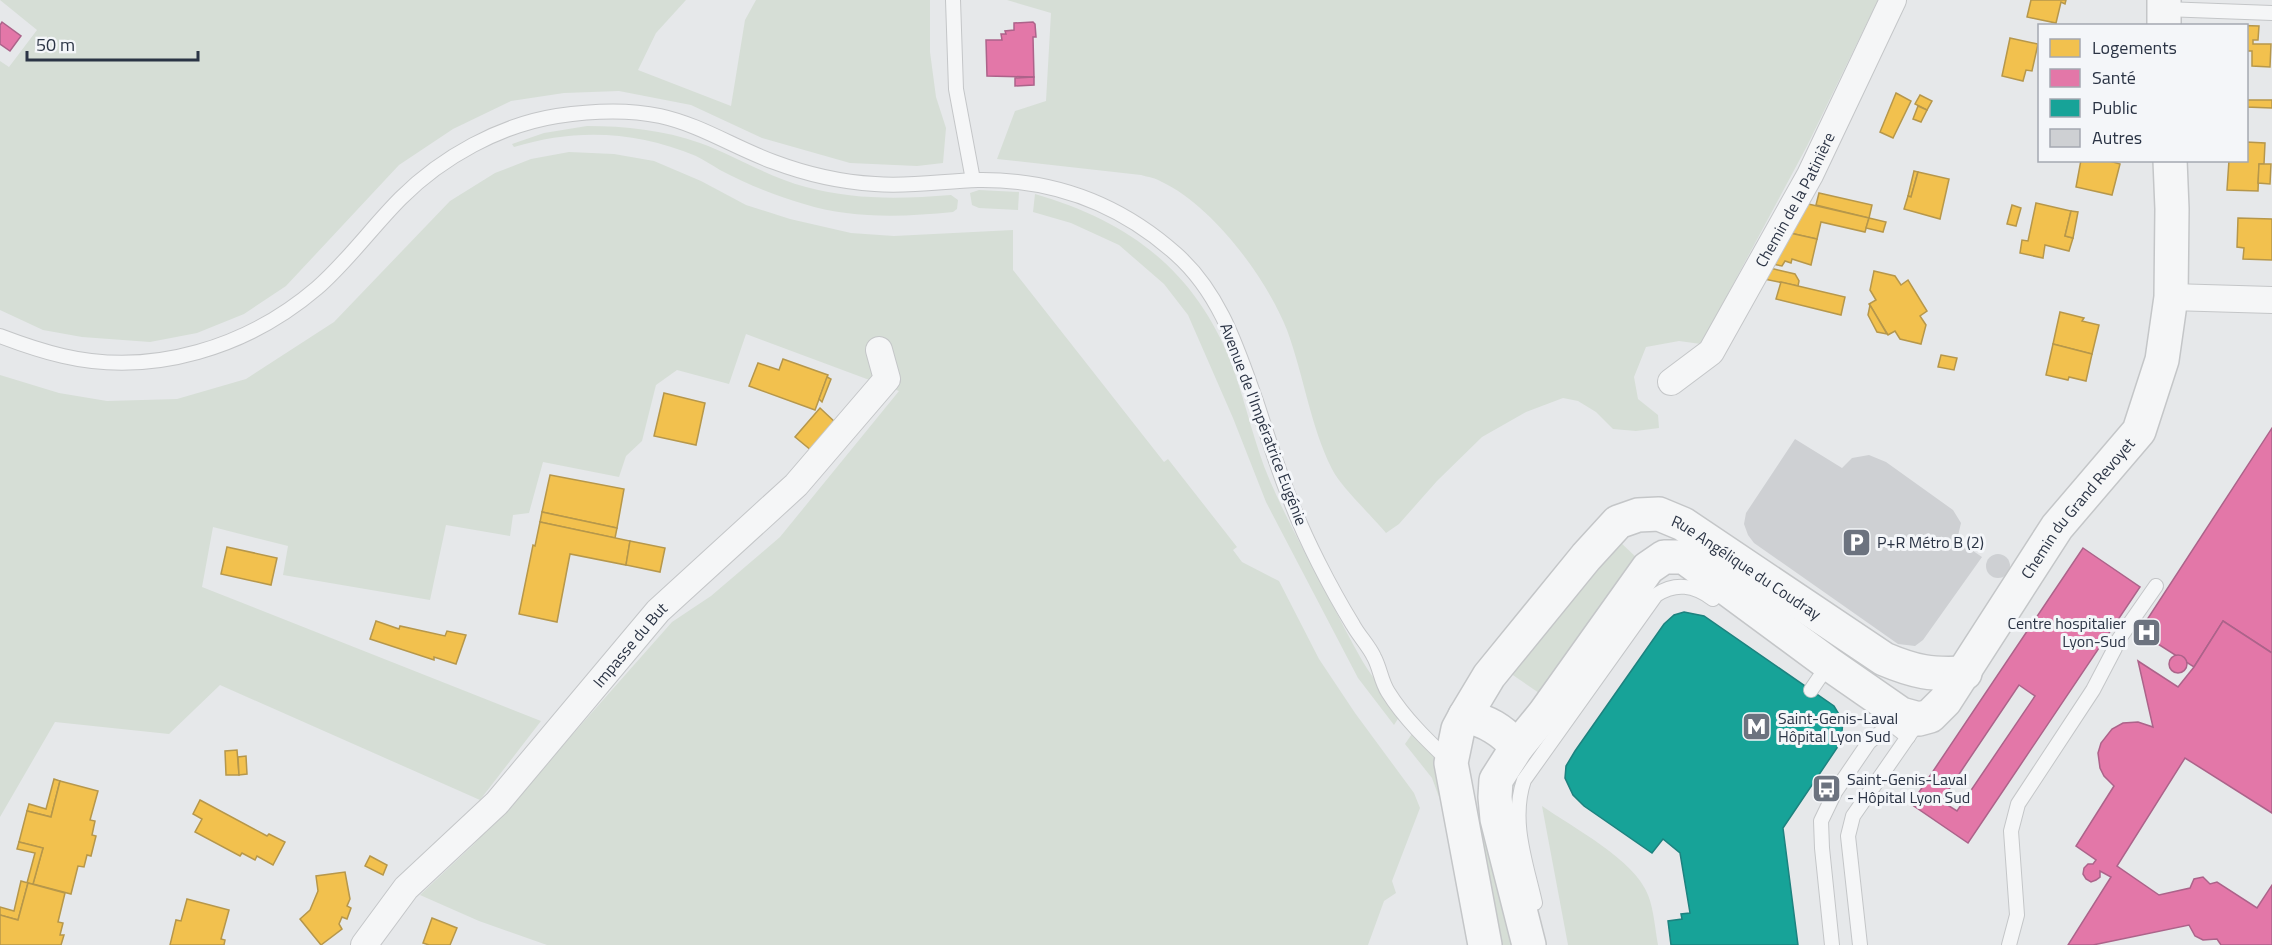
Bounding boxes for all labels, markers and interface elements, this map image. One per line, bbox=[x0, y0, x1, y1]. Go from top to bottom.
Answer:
scale bar bbox=[27, 24, 198, 62]
legend bbox=[2038, 24, 2248, 162]
text: 50 m bbox=[36, 31, 75, 58]
text: Logements bbox=[2092, 34, 2177, 61]
text: Santé bbox=[2092, 64, 2136, 91]
text: Public bbox=[2092, 94, 2138, 121]
text: Autres bbox=[2092, 124, 2142, 151]
street label: Chemin de la Patinière bbox=[1749, 128, 1841, 271]
street label: Avenue de l'Impératrice Eugénie bbox=[1214, 319, 1314, 529]
street label: Chemin du Grand Revoyet bbox=[2015, 432, 2141, 584]
street label: Rue Angélique du Coudray bbox=[1668, 509, 1826, 626]
parking icon: P+R Métro B (2) bbox=[1840, 526, 1872, 558]
place label: P+R Métro B (2) bbox=[1877, 530, 1984, 554]
street label: Impasse du But bbox=[587, 596, 673, 693]
place label: Centre hospitalier Lyon-Sud bbox=[2007, 611, 2126, 653]
hospital icon: Centre hospitalier Lyon-Sud bbox=[2131, 616, 2163, 648]
place label: Saint-Genis-Laval Hôpital Lyon Sud bbox=[1778, 706, 1898, 748]
metro station icon: Saint-Genis-Laval Hôpital Lyon Sud bbox=[1741, 711, 1773, 743]
place label: Saint-Genis-Laval - Hôpital Lyon Sud bbox=[1847, 767, 1970, 809]
bus stop icon: Saint-Genis-Laval - Hôpital Lyon Sud bbox=[1810, 772, 1842, 804]

